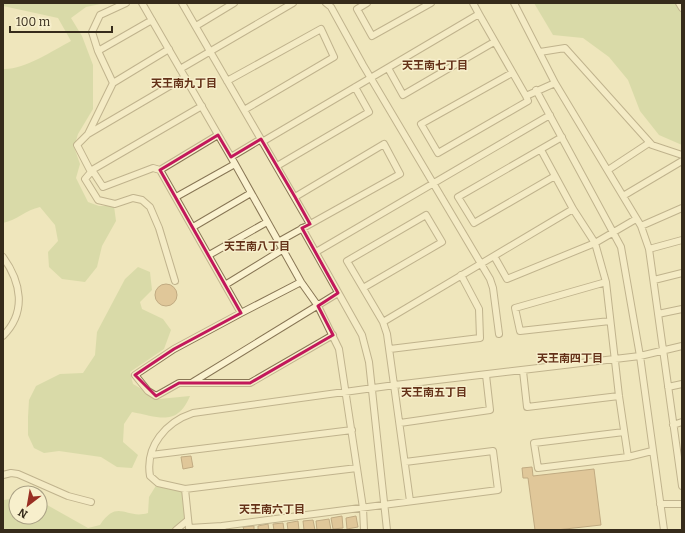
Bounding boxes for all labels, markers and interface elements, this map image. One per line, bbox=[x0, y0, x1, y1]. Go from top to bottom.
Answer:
scale bar bbox=[10, 8, 112, 34]
text: 100 m bbox=[16, 15, 51, 29]
district label: 天王南七丁目 bbox=[402, 59, 468, 72]
district label: 天王南九丁目 bbox=[151, 77, 217, 90]
district label: 天王南八丁目 bbox=[224, 240, 290, 253]
district label: 天王南四丁目 bbox=[537, 352, 603, 365]
district label: 天王南五丁目 bbox=[401, 386, 467, 399]
north arrow bbox=[8, 485, 48, 525]
district label: 天王南六丁目 bbox=[239, 503, 305, 516]
text: N bbox=[16, 505, 30, 521]

